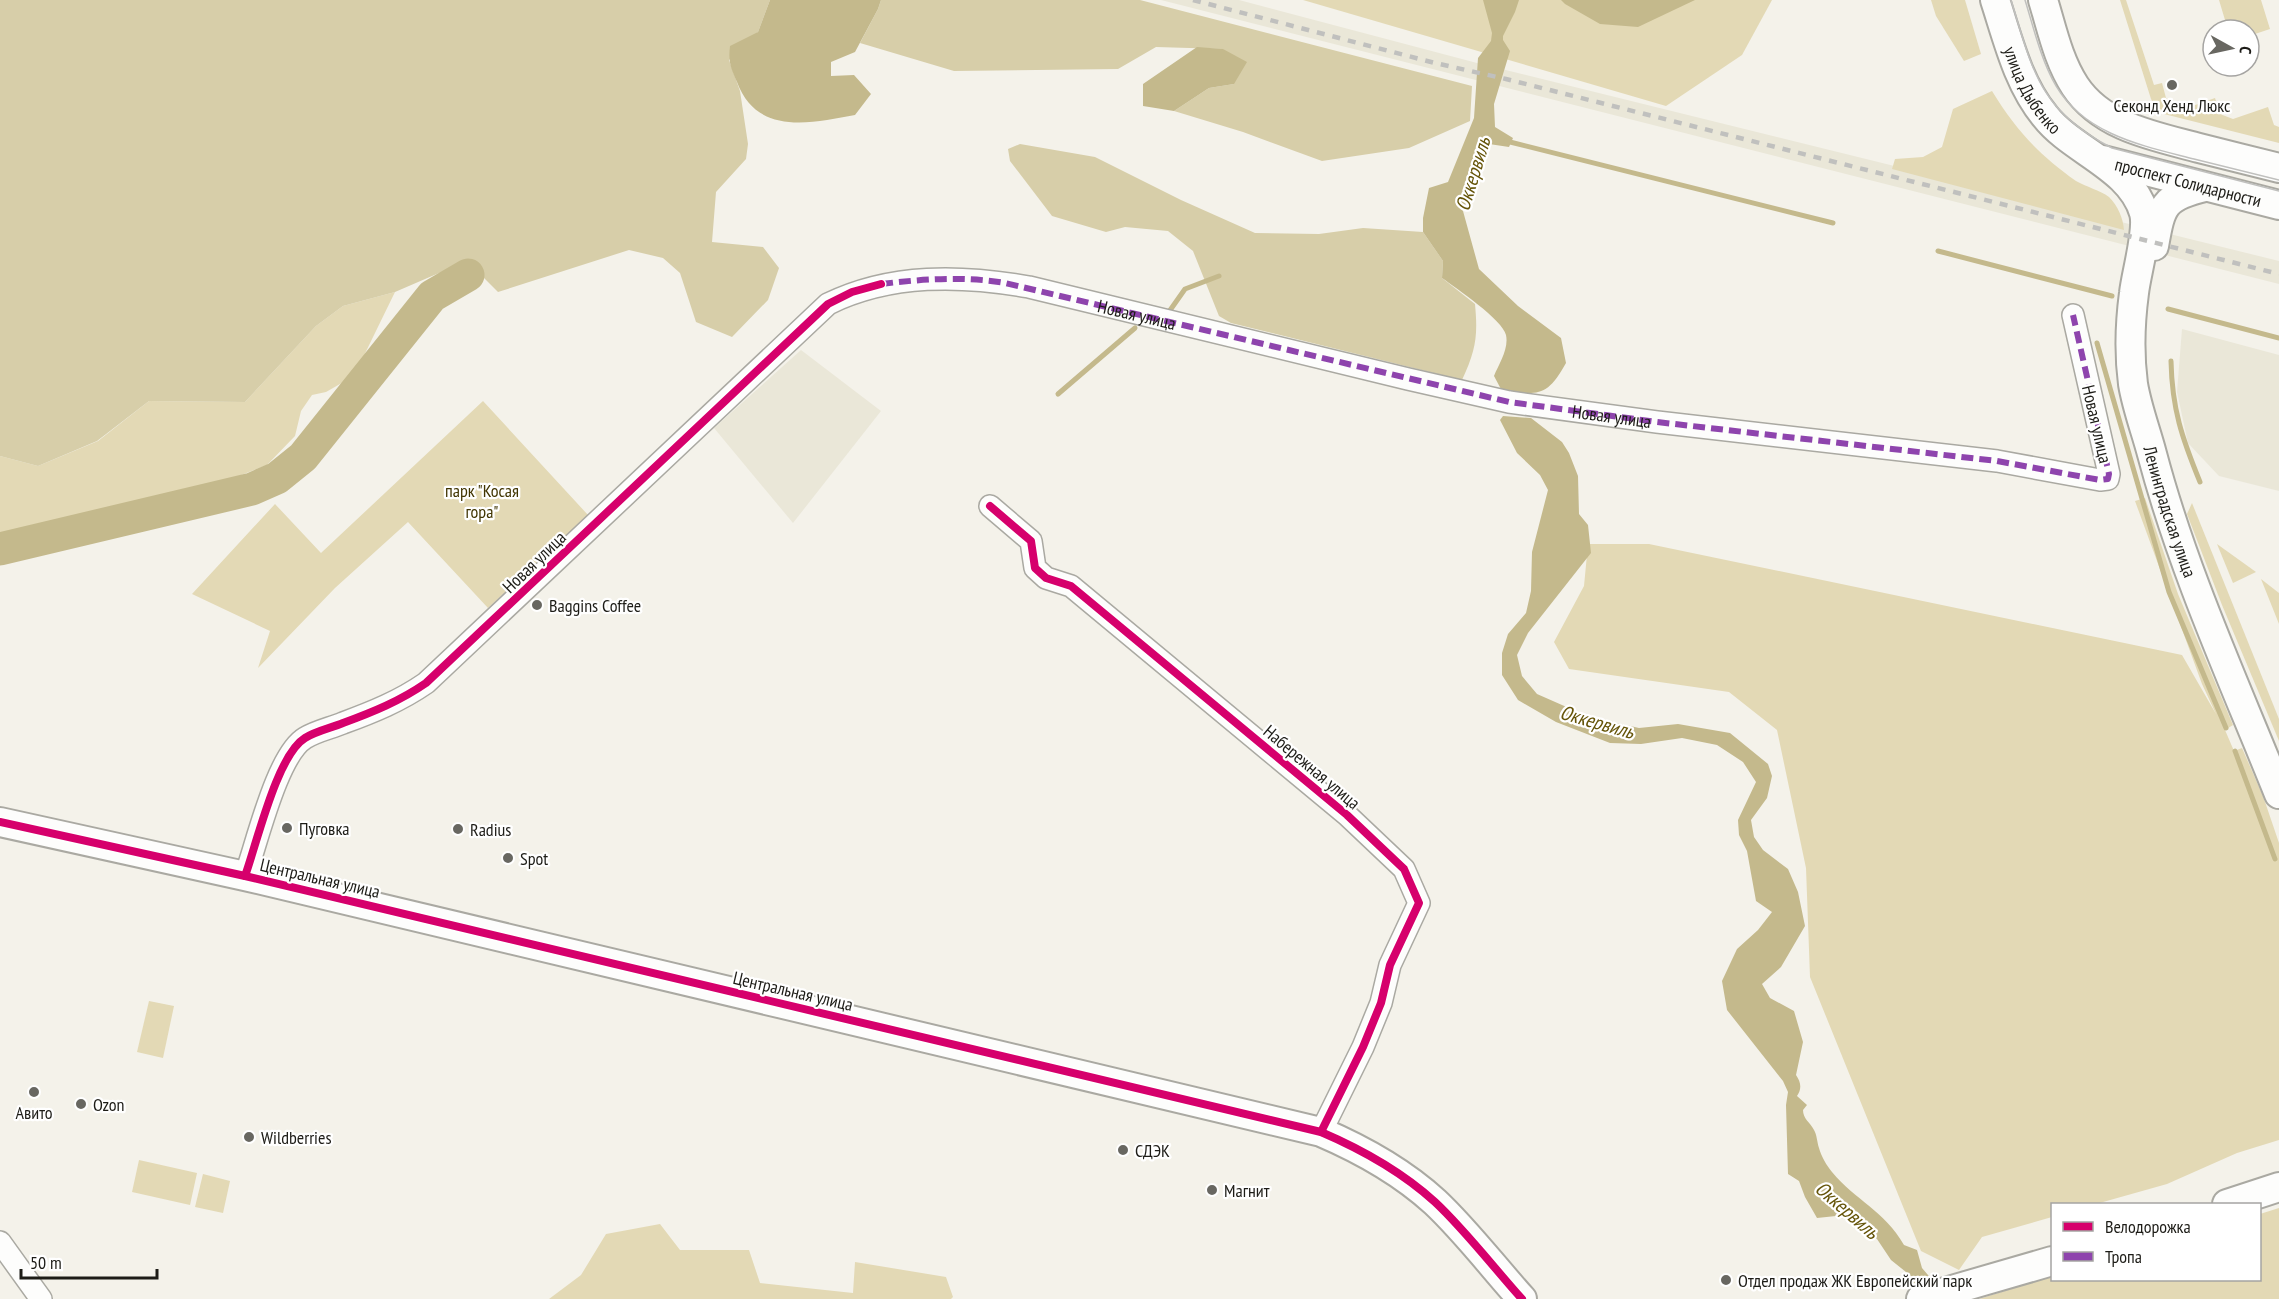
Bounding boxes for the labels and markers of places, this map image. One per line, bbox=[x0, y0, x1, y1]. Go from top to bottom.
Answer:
marker: Секонд Хенд Люкс bbox=[2165, 78, 2179, 92]
place label: Секонд Хенд Люкс bbox=[2113, 94, 2231, 117]
place label: Baggins Coffee bbox=[549, 594, 641, 617]
marker: Baggins Coffee bbox=[530, 598, 544, 612]
place label: Пуговка bbox=[299, 817, 350, 840]
place label: Radius bbox=[470, 818, 511, 841]
marker: Пуговка bbox=[280, 821, 294, 835]
marker: Radius bbox=[451, 822, 465, 836]
place label: Spot bbox=[520, 847, 548, 870]
marker: Spot bbox=[501, 851, 515, 865]
marker: Авито bbox=[27, 1085, 41, 1099]
place label: Ozon bbox=[93, 1093, 125, 1116]
marker: Ozon bbox=[74, 1097, 88, 1111]
place label: Авито bbox=[16, 1101, 53, 1124]
place label: Wildberries bbox=[261, 1126, 332, 1149]
marker: Wildberries bbox=[242, 1130, 256, 1144]
place label: СДЭК bbox=[1135, 1139, 1170, 1162]
marker: СДЭК bbox=[1116, 1143, 1130, 1157]
place label: Магнит bbox=[1224, 1179, 1270, 1202]
marker: Магнит bbox=[1205, 1183, 1219, 1197]
place label: Отдел продаж ЖК Европейский парк bbox=[1738, 1269, 1972, 1292]
marker: Отдел продаж ЖК Европейский парк bbox=[1719, 1273, 1733, 1287]

